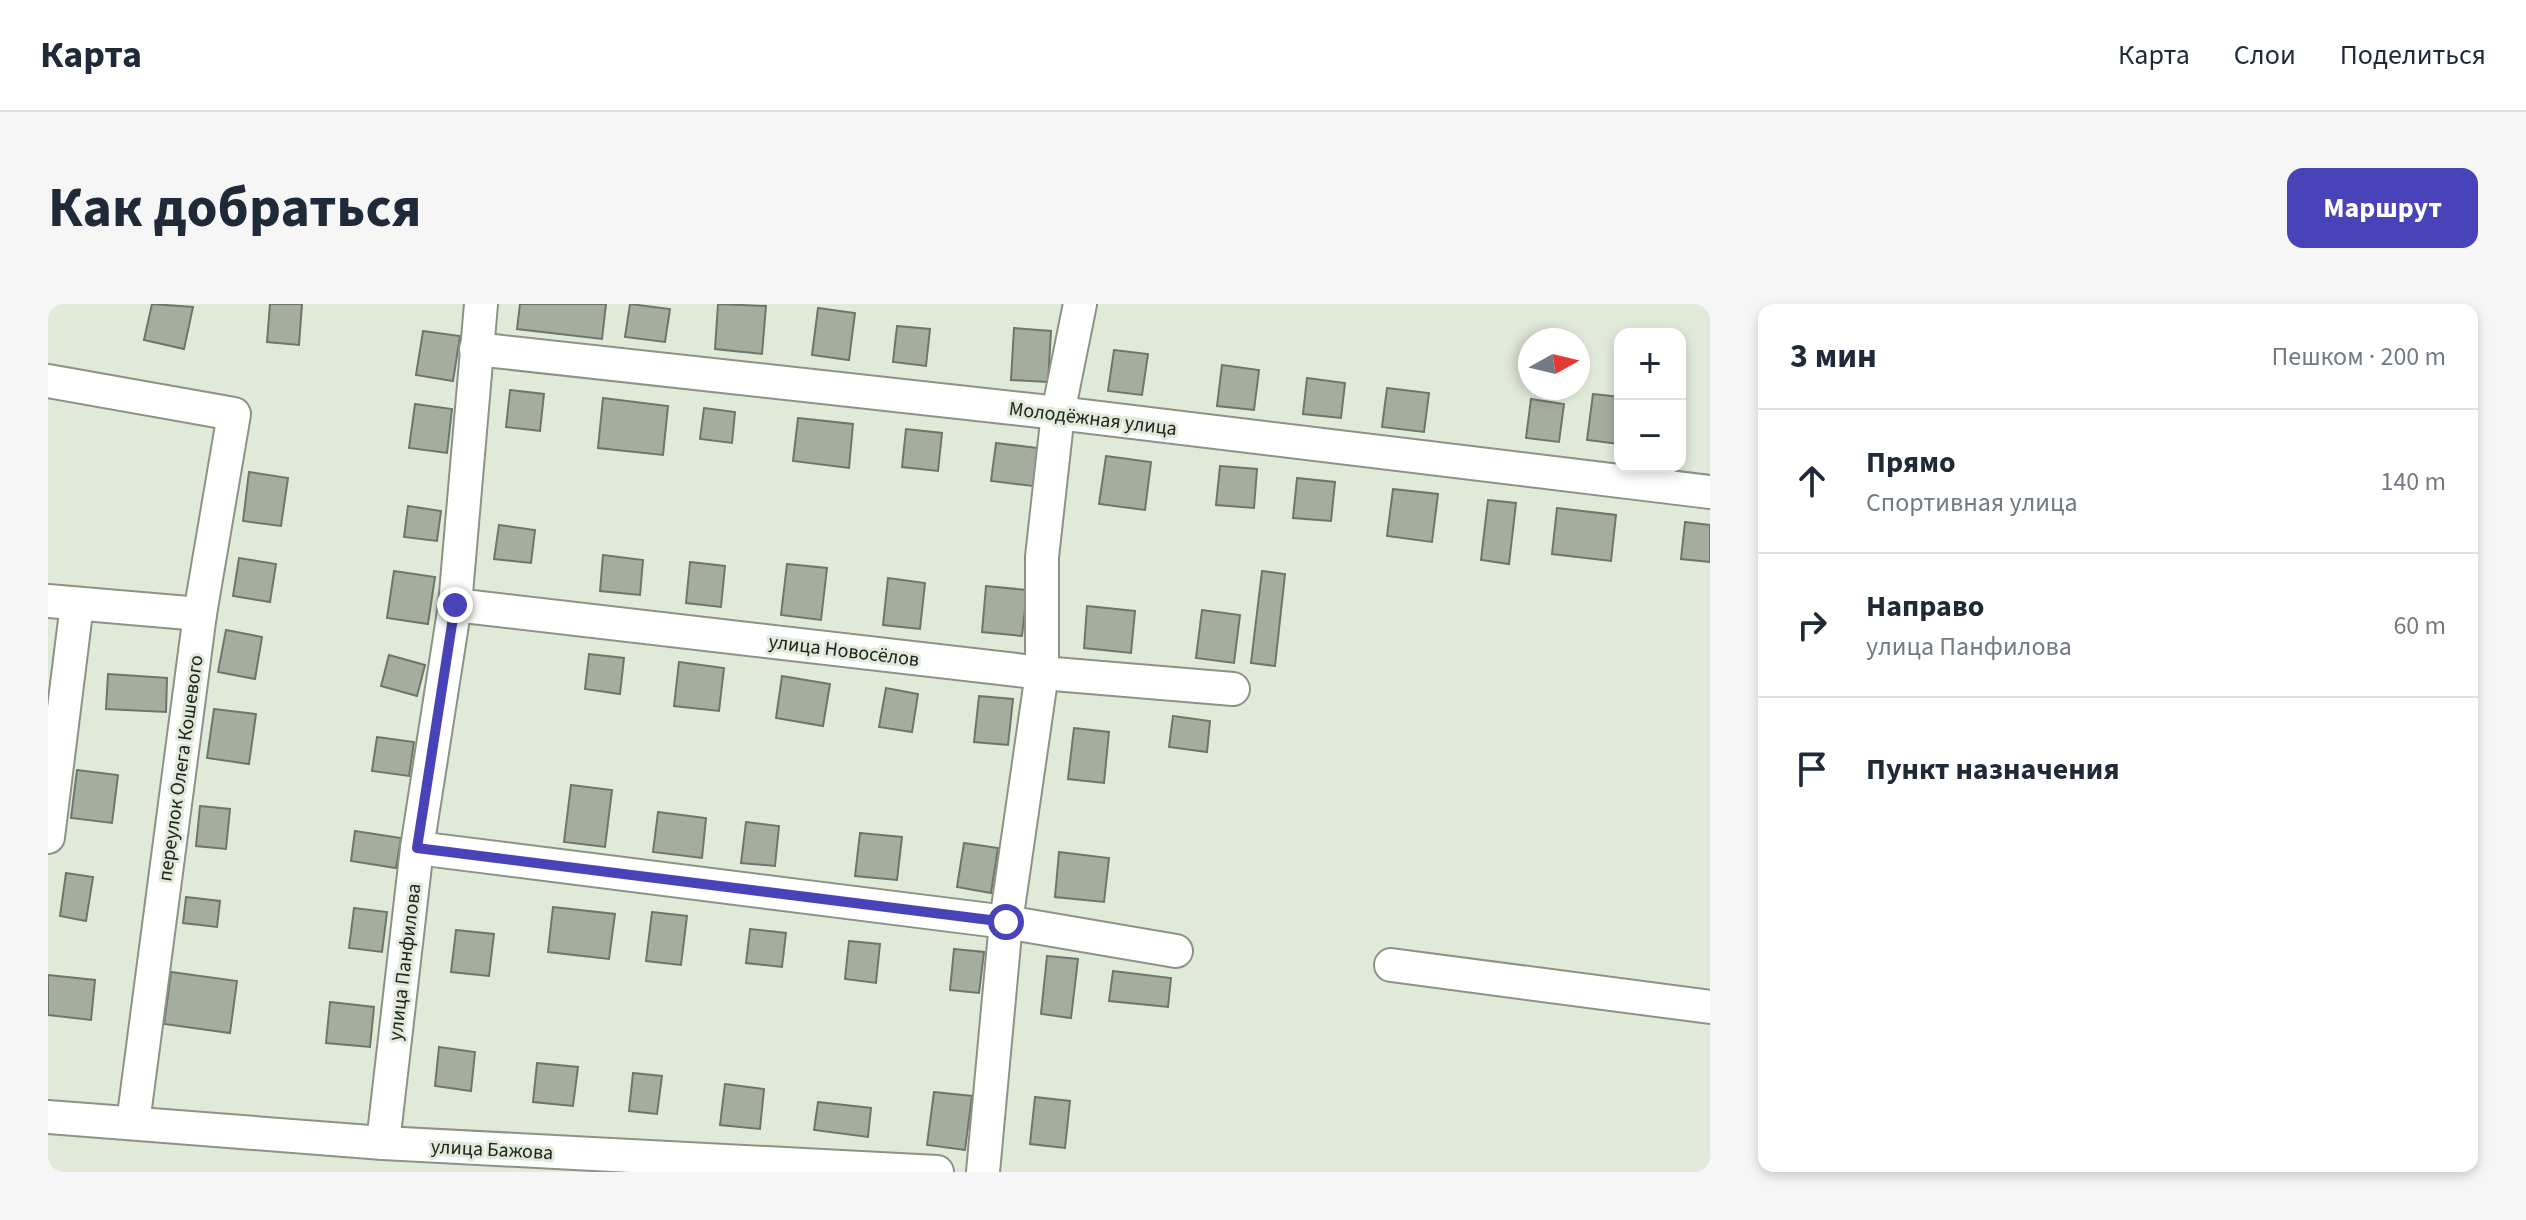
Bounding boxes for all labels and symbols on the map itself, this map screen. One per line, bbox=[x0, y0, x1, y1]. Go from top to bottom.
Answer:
north arrow bbox=[1518, 328, 1590, 400]
street label: Молодёжная улица bbox=[1007, 395, 1179, 443]
route end bbox=[437, 587, 473, 623]
street label: улица Новосёлов bbox=[767, 628, 921, 674]
street label: переулок Олега Кошевого bbox=[151, 653, 211, 883]
street label: улица Панфилова bbox=[381, 882, 429, 1042]
route start bbox=[988, 904, 1024, 940]
street label: улица Бажова bbox=[430, 1133, 554, 1167]

